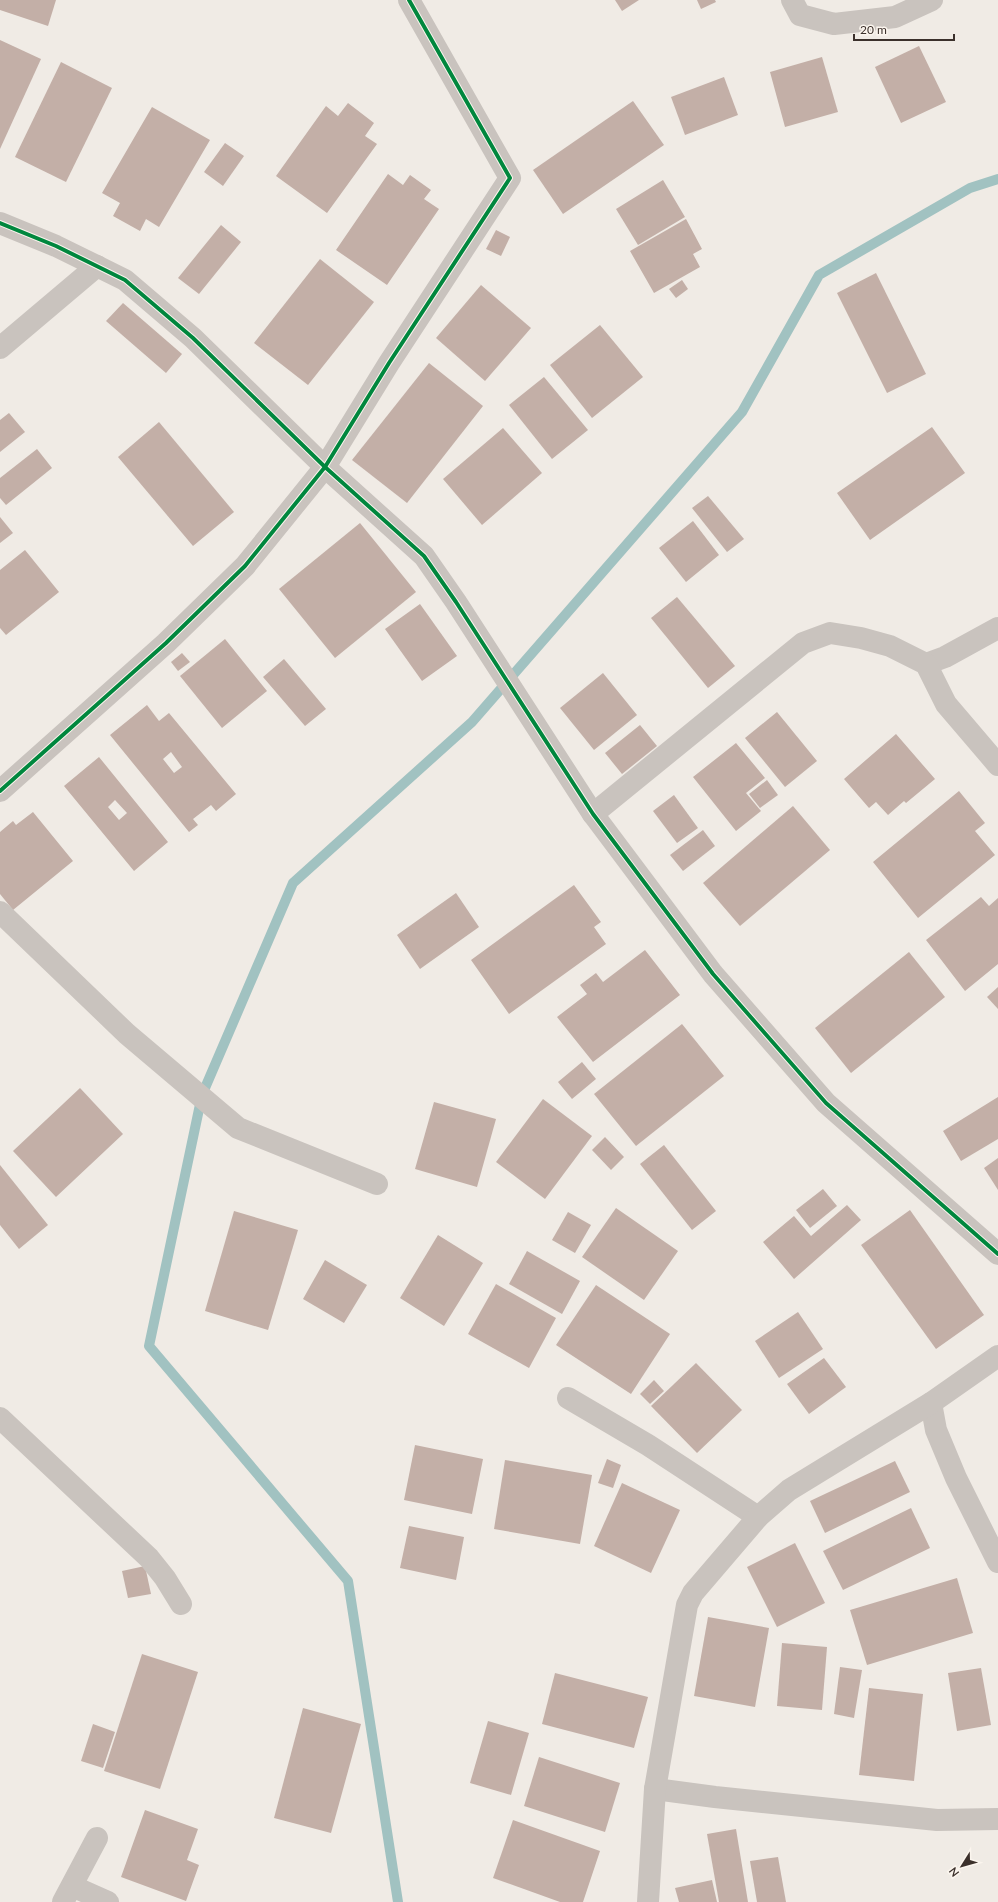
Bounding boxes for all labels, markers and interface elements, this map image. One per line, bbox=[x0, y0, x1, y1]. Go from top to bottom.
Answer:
scale bar bbox=[854, 16, 954, 42]
text: 20 m bbox=[860, 22, 887, 37]
north arrow bbox=[942, 1846, 982, 1886]
text: N bbox=[946, 1865, 961, 1880]

